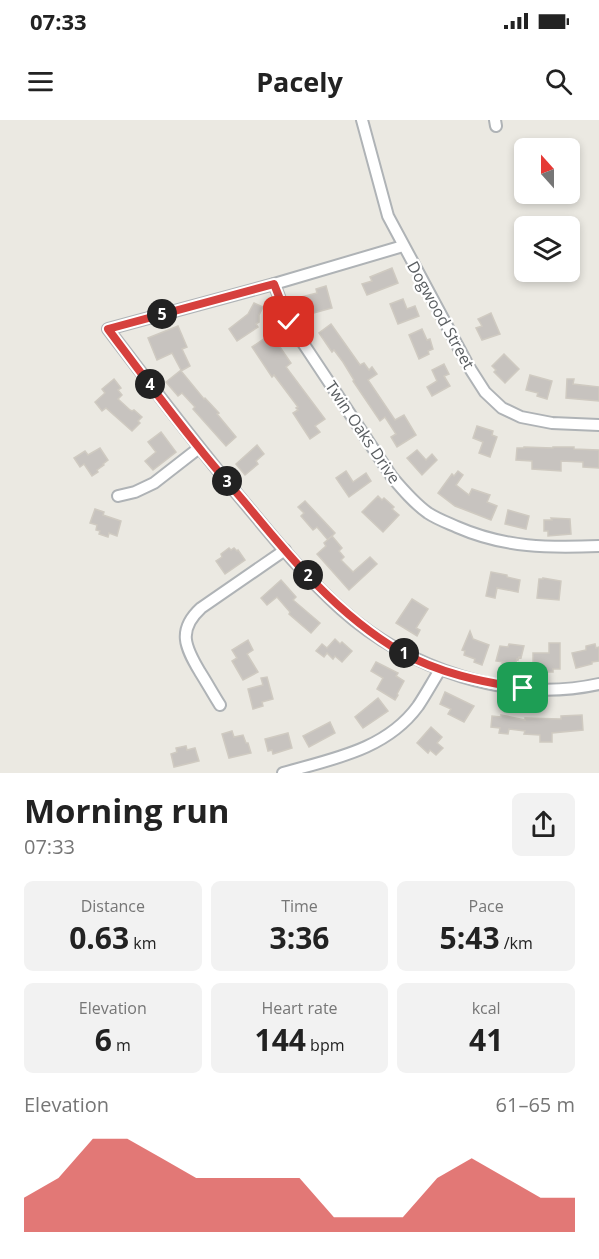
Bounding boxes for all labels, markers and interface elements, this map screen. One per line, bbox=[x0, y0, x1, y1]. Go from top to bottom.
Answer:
text: 07:33 bbox=[30, 6, 87, 36]
text: Pacely bbox=[256, 63, 343, 100]
icon: menu bbox=[24, 65, 57, 98]
icon: search bbox=[542, 65, 575, 98]
north arrow bbox=[514, 138, 580, 204]
map controls bbox=[514, 138, 580, 282]
button: layers bbox=[514, 216, 580, 282]
street label: Dogwood Street bbox=[402, 257, 480, 373]
pin bbox=[263, 296, 314, 347]
pin: 5 bbox=[147, 299, 177, 329]
text: 5 bbox=[157, 303, 167, 325]
icon: check bbox=[272, 305, 305, 338]
pin: 4 bbox=[135, 369, 165, 399]
text: 4 bbox=[145, 373, 155, 395]
street label: Twin Oaks Drive bbox=[320, 376, 406, 488]
pin: 3 bbox=[212, 466, 242, 496]
text: 3 bbox=[222, 470, 232, 492]
pin: 2 bbox=[293, 560, 323, 590]
text: 2 bbox=[303, 564, 313, 586]
pin: 1 bbox=[389, 638, 419, 668]
text: 1 bbox=[399, 642, 409, 664]
pin bbox=[497, 662, 548, 713]
icon: arrive bbox=[506, 671, 539, 704]
text: Morning run bbox=[24, 788, 230, 833]
button: share bbox=[512, 793, 575, 856]
text: 07:33 bbox=[24, 833, 75, 860]
text: Distance bbox=[81, 895, 145, 917]
text: Time bbox=[281, 895, 318, 917]
text: Pace bbox=[469, 895, 504, 917]
text: 0.63 bbox=[69, 917, 129, 958]
text: 3:36 bbox=[269, 917, 330, 958]
text: 5:43 bbox=[440, 917, 500, 958]
text: km bbox=[129, 932, 157, 954]
text: /km bbox=[500, 932, 533, 954]
text: Elevation bbox=[79, 997, 147, 1019]
text: Heart rate bbox=[261, 997, 338, 1019]
text: kcal bbox=[472, 997, 501, 1019]
text: 6 bbox=[95, 1019, 112, 1060]
text: 144 bbox=[254, 1019, 306, 1060]
text: 41 bbox=[469, 1019, 503, 1060]
text: m bbox=[112, 1034, 131, 1056]
text: bpm bbox=[306, 1034, 345, 1056]
text: Elevation bbox=[24, 1091, 109, 1118]
text: 61–65 m bbox=[496, 1091, 575, 1118]

